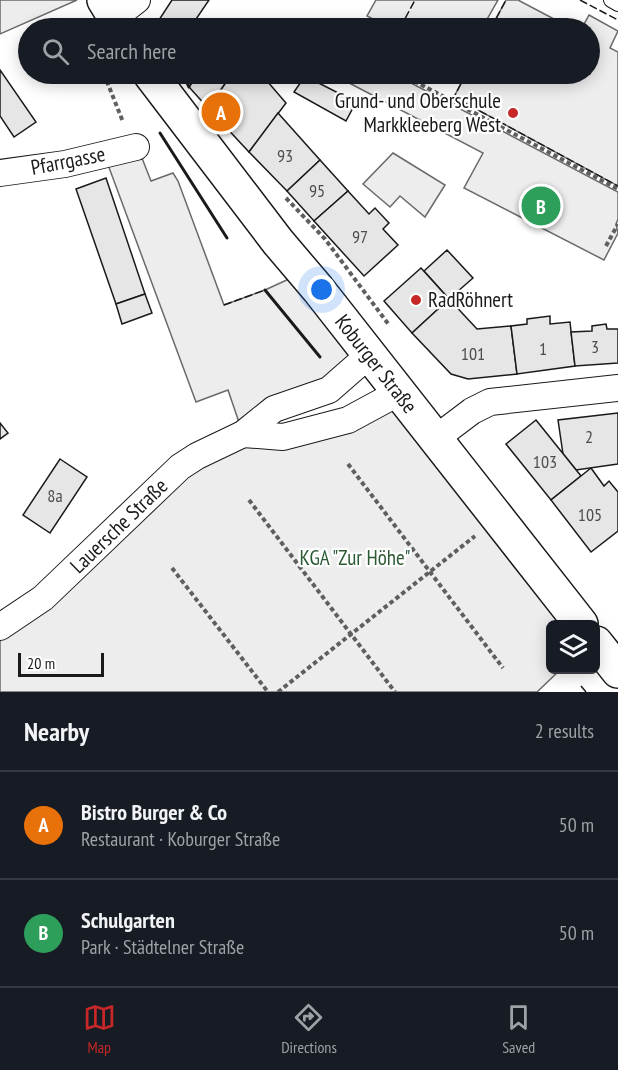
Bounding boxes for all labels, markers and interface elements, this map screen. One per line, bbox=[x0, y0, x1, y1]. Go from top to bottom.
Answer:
search box bbox=[18, 18, 600, 84]
icon: search bbox=[39, 35, 72, 68]
text: Search here bbox=[87, 37, 176, 65]
place label: Grund- und Oberschule Markkleeberg West bbox=[335, 87, 501, 138]
pin: A bbox=[202, 90, 240, 134]
marker: Grund- und Oberschule Markkleeberg West bbox=[506, 106, 520, 120]
street label: Pfarrgasse bbox=[28, 140, 107, 181]
house number: 93 bbox=[277, 144, 293, 167]
house number: 95 bbox=[309, 179, 325, 202]
pin: B bbox=[522, 184, 560, 228]
house number: 97 bbox=[352, 225, 368, 248]
your location bbox=[307, 275, 336, 304]
place label: RadRöhnert bbox=[428, 286, 513, 313]
marker: RadRöhnert bbox=[409, 293, 423, 307]
street label: Koburger Straße bbox=[329, 309, 423, 419]
house number: 3 bbox=[591, 335, 599, 358]
house number: 1 bbox=[539, 337, 547, 360]
house number: 101 bbox=[461, 342, 485, 365]
house number: 2 bbox=[585, 425, 593, 448]
house number: 103 bbox=[533, 450, 557, 473]
street label: Lauersche Straße bbox=[64, 472, 173, 579]
house number: 8a bbox=[47, 484, 63, 507]
house number: 105 bbox=[578, 503, 602, 526]
park label: KGA "Zur Höhe" bbox=[300, 544, 410, 571]
map controls bbox=[546, 620, 600, 674]
button: layers bbox=[546, 620, 600, 674]
scale bar bbox=[18, 650, 104, 678]
text: 20 m bbox=[27, 653, 55, 673]
text: Nearby bbox=[24, 715, 89, 748]
text: 2 results bbox=[535, 718, 594, 744]
text: Bistro Burger & Co bbox=[81, 798, 227, 826]
text: A bbox=[38, 812, 49, 838]
text: 50 m bbox=[559, 812, 594, 838]
text: Restaurant · Koburger Straße bbox=[81, 826, 280, 852]
text: Schulgarten bbox=[81, 906, 175, 934]
text: B bbox=[39, 920, 48, 946]
text: 50 m bbox=[559, 920, 594, 946]
text: Park · Städtelner Straße bbox=[81, 934, 244, 960]
tab: Map bbox=[83, 1001, 116, 1057]
tab: Directions bbox=[281, 1001, 337, 1057]
tab: Saved bbox=[502, 1001, 535, 1057]

